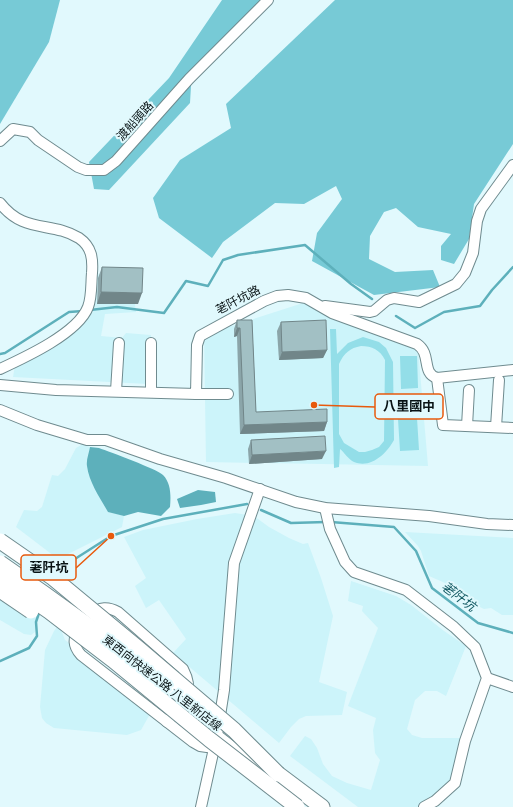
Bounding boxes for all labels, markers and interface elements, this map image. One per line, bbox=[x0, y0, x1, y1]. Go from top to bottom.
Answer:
street label: 渡船頭路 bbox=[114, 98, 156, 144]
street label: 荖阡坑路 bbox=[213, 283, 263, 317]
callout: 八里國中 bbox=[375, 394, 443, 419]
text: 八里國中 bbox=[383, 399, 435, 414]
callout: 荖阡坑 bbox=[21, 555, 76, 580]
text: 荖阡坑 bbox=[29, 560, 69, 575]
water label: 荖阡坑 bbox=[439, 579, 480, 615]
street label: 東西向快速公路 八里新店線 bbox=[100, 632, 224, 734]

